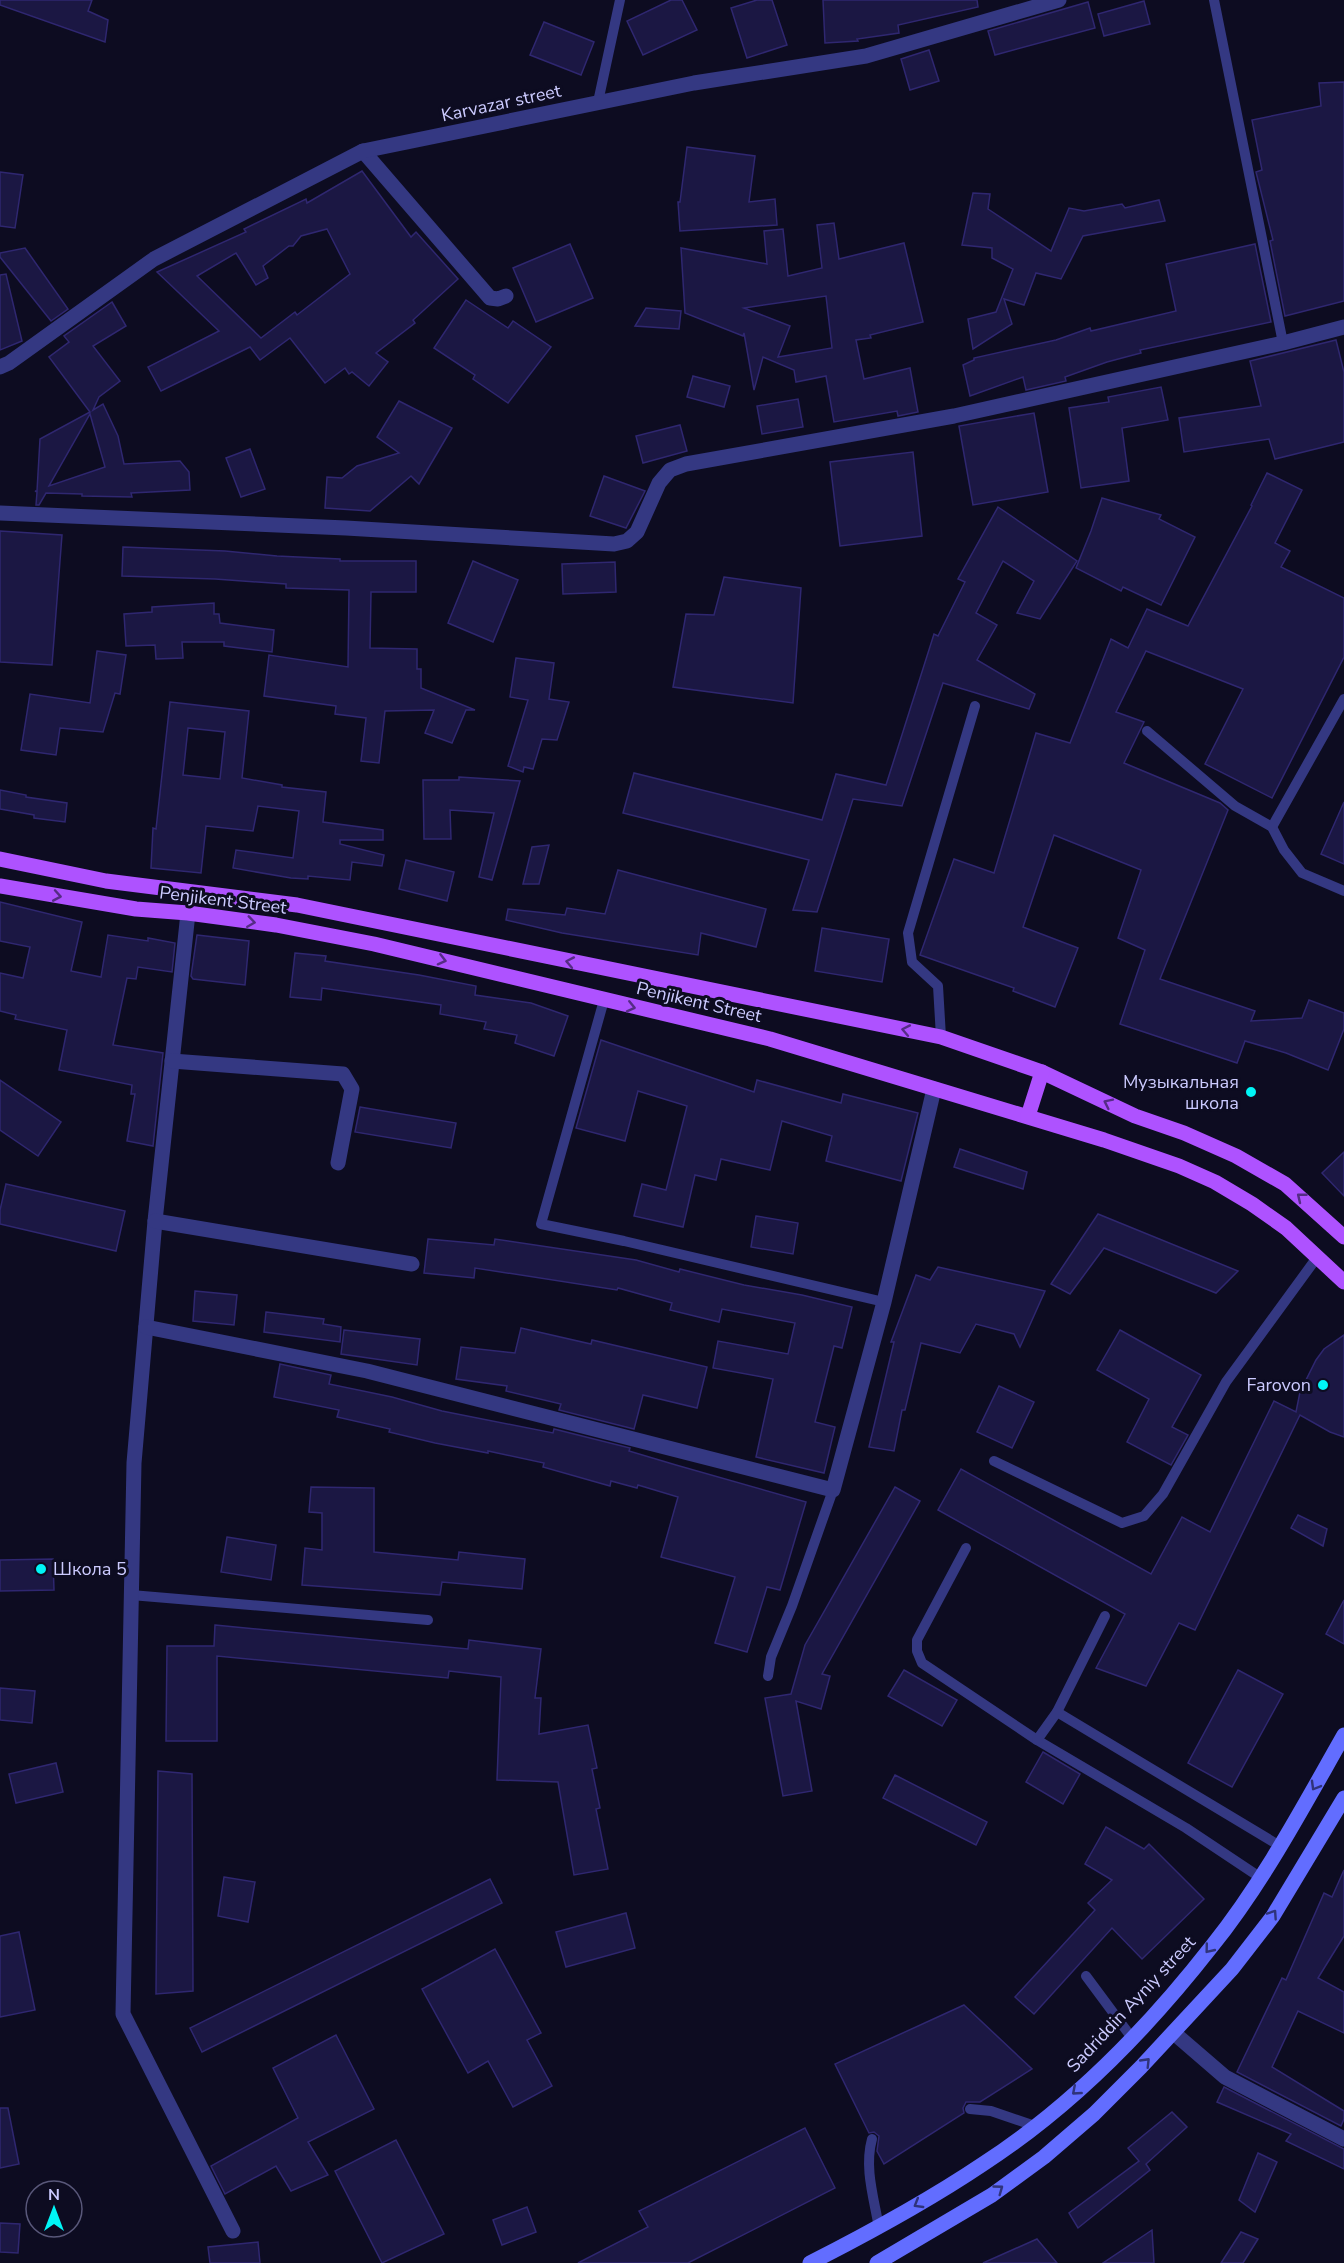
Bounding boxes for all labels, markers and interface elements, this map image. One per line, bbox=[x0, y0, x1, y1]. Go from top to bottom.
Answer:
street label: Karvazar street bbox=[439, 78, 564, 127]
street label: Penjikent Street bbox=[158, 880, 289, 920]
one-way arrow bbox=[53, 890, 62, 902]
one-way arrow bbox=[246, 915, 255, 927]
one-way arrow bbox=[437, 953, 447, 966]
one-way arrow bbox=[566, 956, 576, 969]
street label: Penjikent Street bbox=[634, 976, 765, 1028]
one-way arrow bbox=[626, 999, 636, 1012]
one-way arrow bbox=[901, 1024, 911, 1037]
place label: Музыкальная школа bbox=[1123, 1070, 1239, 1115]
marker: Музыкальная школа bbox=[1244, 1085, 1258, 1099]
one-way arrow bbox=[1103, 1099, 1114, 1111]
one-way arrow bbox=[1297, 1194, 1308, 1205]
place label: Farovon bbox=[1246, 1373, 1311, 1397]
marker: Farovon bbox=[1316, 1378, 1330, 1392]
place label: Школа 5 bbox=[53, 1557, 127, 1581]
marker: Школа 5 bbox=[34, 1562, 48, 1576]
one-way arrow bbox=[1311, 1779, 1322, 1790]
one-way arrow bbox=[1266, 1910, 1277, 1921]
street label: Sadriddin Ayniy street bbox=[1061, 1930, 1201, 2077]
one-way arrow bbox=[1206, 1942, 1217, 1953]
one-way arrow bbox=[1139, 2058, 1150, 2069]
one-way arrow bbox=[1072, 2084, 1083, 2095]
north arrow bbox=[24, 2179, 84, 2239]
text: N bbox=[48, 2184, 60, 2206]
one-way arrow bbox=[993, 2185, 1004, 2196]
one-way arrow bbox=[914, 2197, 924, 2209]

